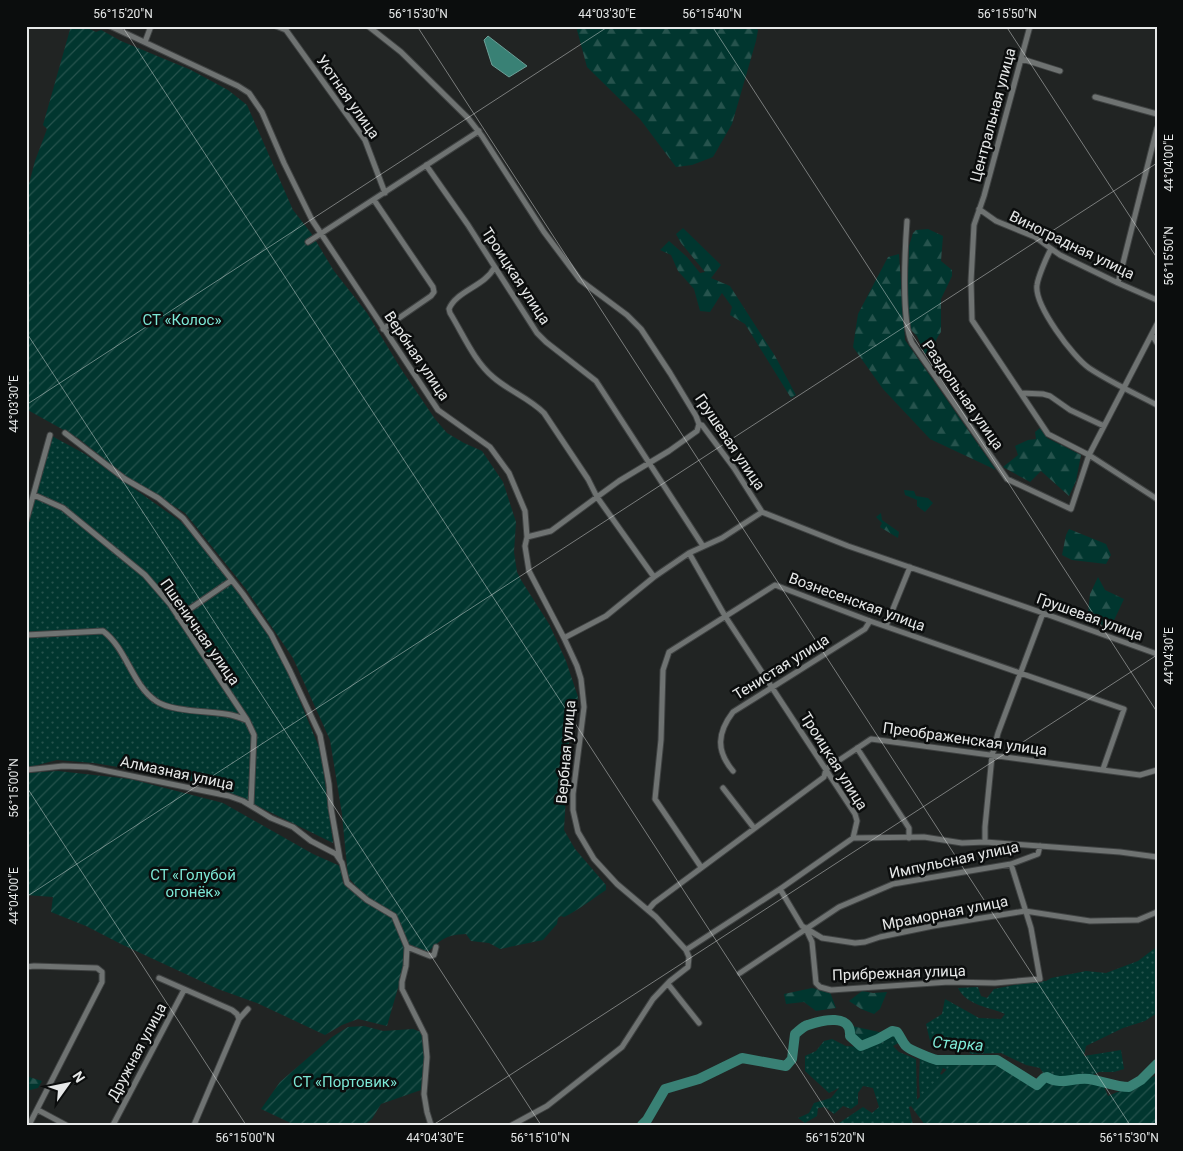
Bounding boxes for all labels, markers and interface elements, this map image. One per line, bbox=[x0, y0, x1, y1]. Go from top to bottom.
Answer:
text: 56°15'20"N bbox=[93, 7, 153, 21]
text: 56°15'30"N bbox=[388, 7, 448, 21]
text: 44°03'30"E bbox=[578, 7, 636, 21]
text: 56°15'40"N bbox=[682, 7, 742, 21]
text: 56°15'50"N bbox=[977, 7, 1037, 21]
street label: Центральная улица bbox=[966, 46, 1020, 184]
street label: Уютная улица bbox=[312, 52, 384, 142]
text: 44°04'00"E bbox=[1162, 134, 1176, 192]
street label: Виноградная улица bbox=[1006, 207, 1138, 283]
street label: Троицкая улица bbox=[478, 224, 554, 328]
text: 56°15'50"N bbox=[1162, 226, 1176, 286]
street label: Вербная улица bbox=[381, 308, 453, 404]
park label: СТ «Колос» bbox=[143, 311, 221, 329]
street label: Раздольная улица bbox=[919, 337, 1007, 453]
text: 44°03'30"E bbox=[7, 375, 21, 433]
street label: Грушевая улица bbox=[691, 390, 769, 494]
street label: Вознесенская улица bbox=[786, 569, 928, 635]
street label: Пшеничная улица bbox=[156, 575, 244, 689]
street label: Грушевая улица bbox=[1034, 589, 1146, 645]
text: 44°04'30"E bbox=[1162, 627, 1176, 685]
street label: Тенистая улица bbox=[730, 630, 832, 704]
street label: Вербная улица bbox=[553, 699, 579, 805]
street label: Троицкая улица bbox=[797, 709, 871, 813]
street label: Преображенская улица bbox=[882, 719, 1048, 759]
street label: Алмазная улица bbox=[119, 752, 235, 794]
text: 56°15'00"N bbox=[7, 758, 21, 818]
street label: Импульсная улица bbox=[888, 837, 1020, 883]
park label: СТ «Голубой огонёк» bbox=[150, 866, 236, 901]
text: 44°04'00"E bbox=[7, 867, 21, 925]
street label: Мраморная улица bbox=[881, 892, 1009, 934]
street label: Прибрежная улица bbox=[832, 962, 966, 984]
street label: Дружная улица bbox=[104, 1000, 170, 1104]
water label: Старка bbox=[932, 1032, 984, 1055]
north arrow bbox=[42, 1058, 92, 1108]
text: N bbox=[69, 1068, 88, 1085]
park label: СТ «Портовик» bbox=[293, 1073, 397, 1091]
text: 56°15'00"N bbox=[215, 1131, 275, 1145]
text: 44°04'30"E bbox=[406, 1131, 464, 1145]
text: 56°15'10"N bbox=[510, 1131, 570, 1145]
text: 56°15'20"N bbox=[805, 1131, 865, 1145]
text: 56°15'30"N bbox=[1099, 1131, 1159, 1145]

